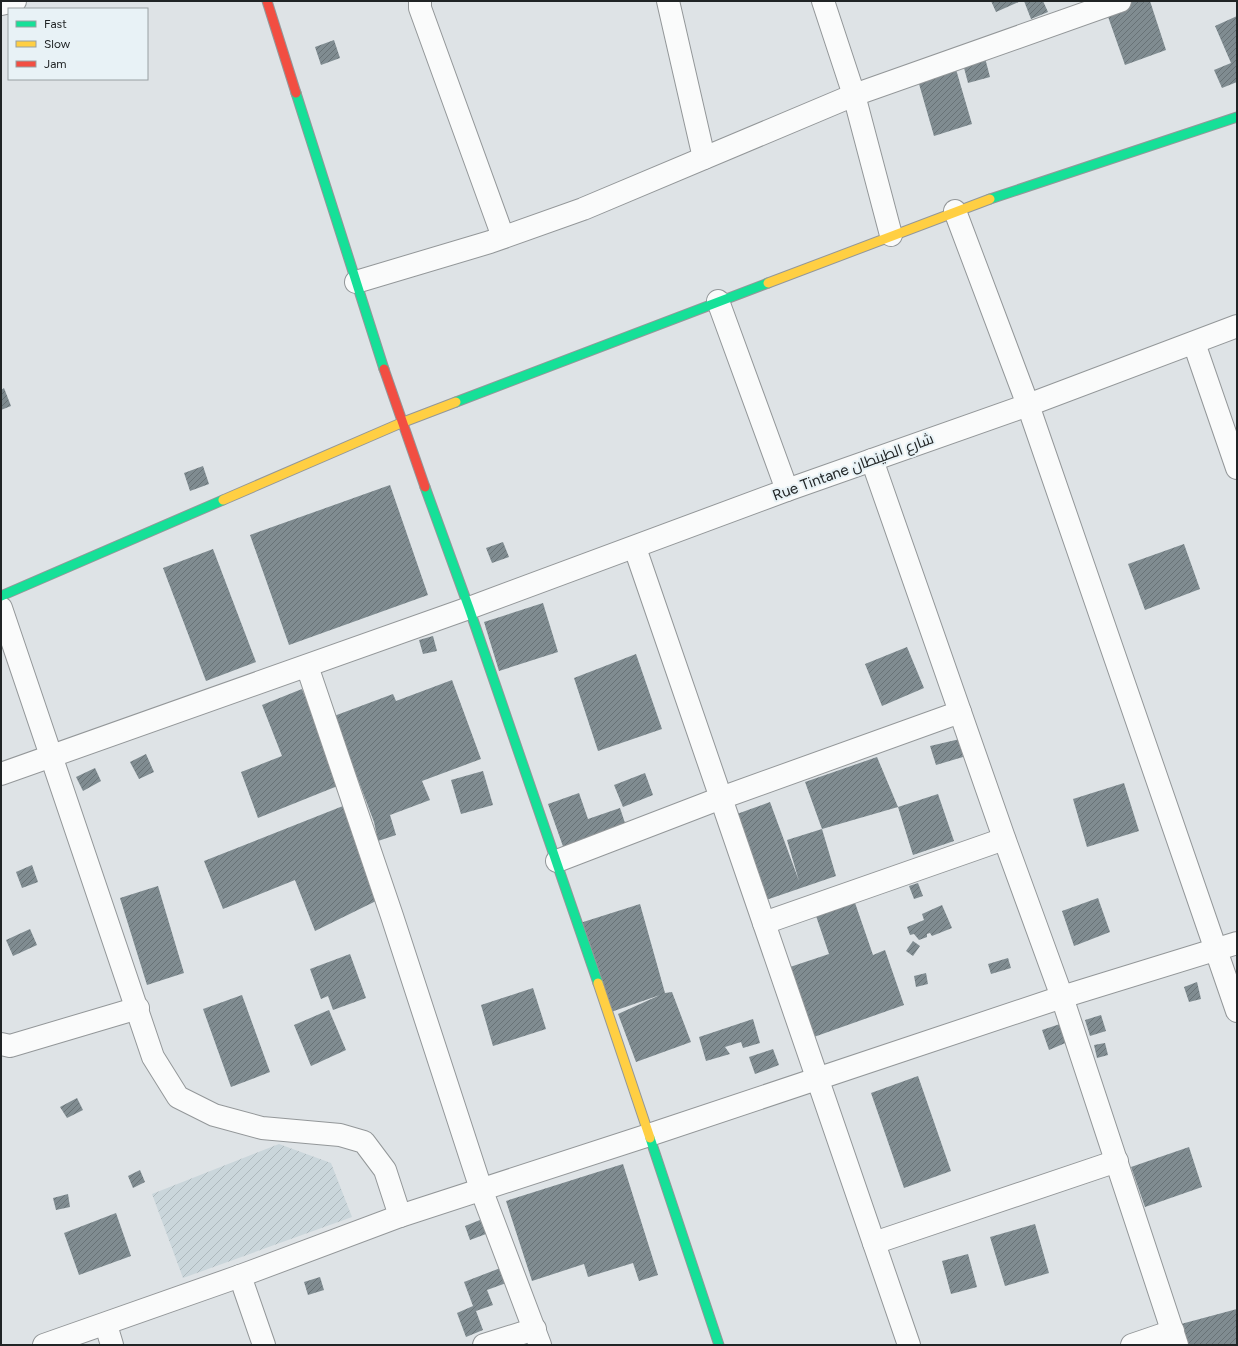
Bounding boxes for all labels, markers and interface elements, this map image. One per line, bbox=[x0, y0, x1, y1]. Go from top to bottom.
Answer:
legend bbox=[8, 8, 148, 80]
text: Fast bbox=[44, 17, 67, 31]
text: Slow bbox=[44, 37, 71, 51]
text: Jam bbox=[44, 57, 67, 71]
street label: Rue Tintane شارع الطينطان bbox=[770, 429, 937, 506]

